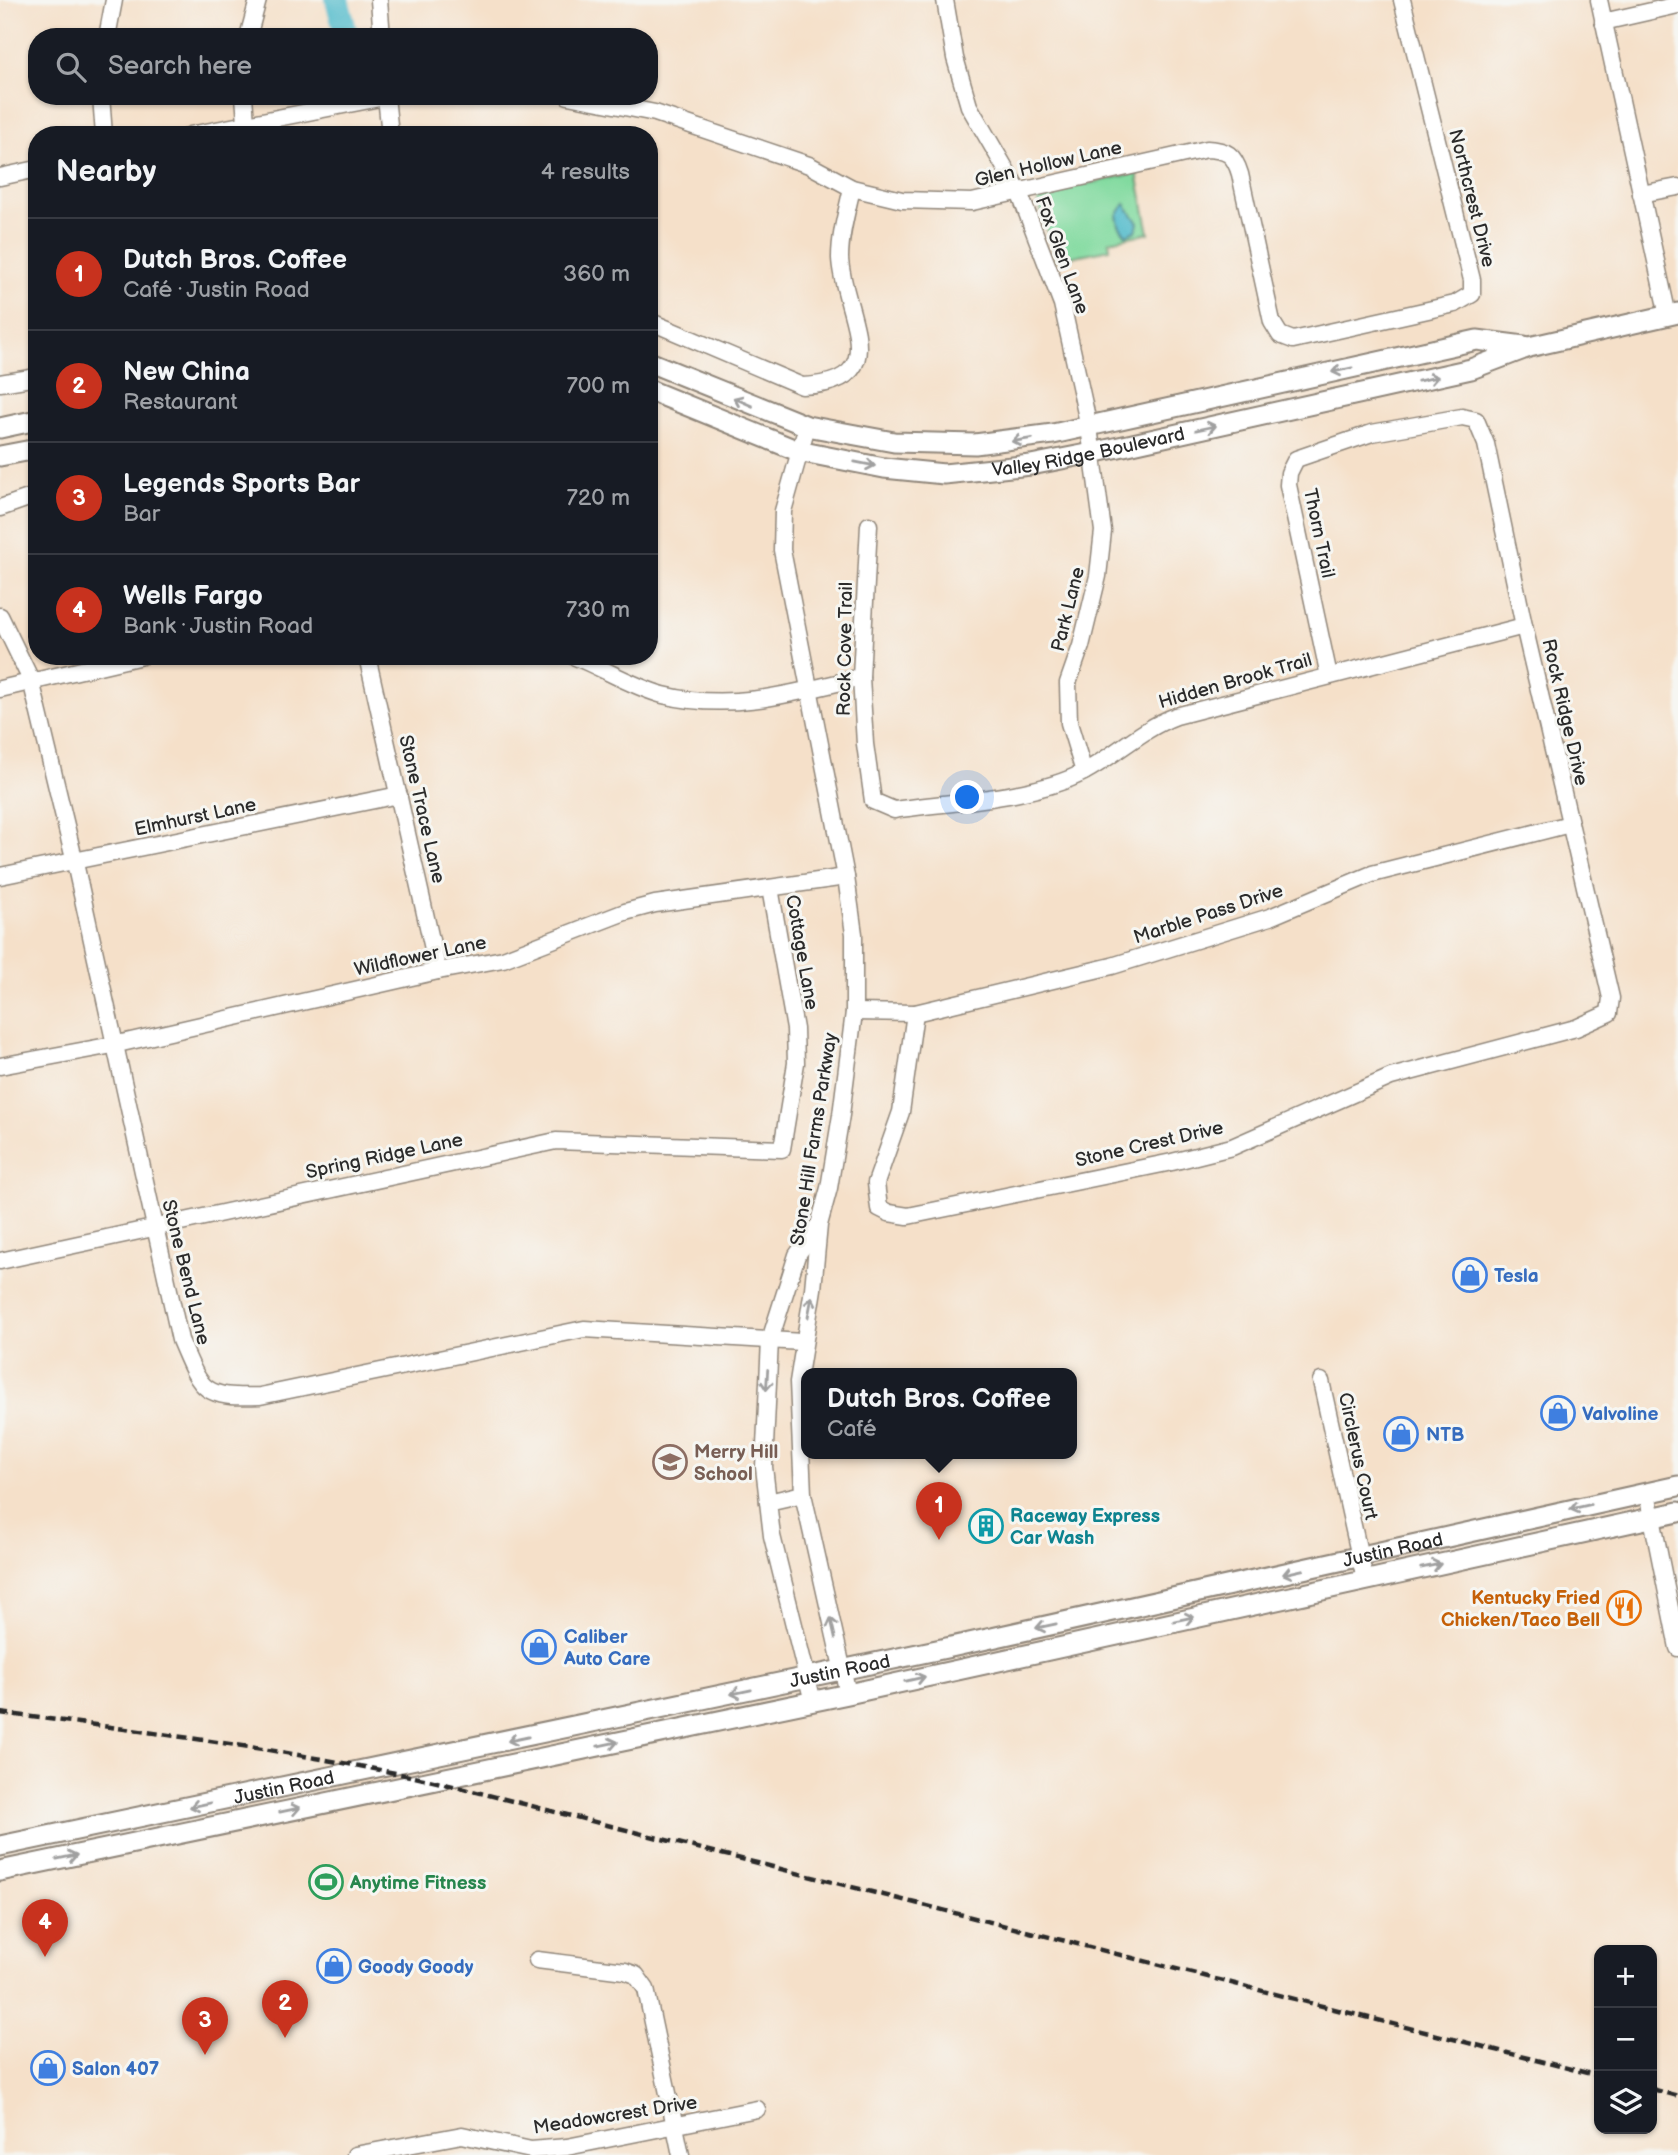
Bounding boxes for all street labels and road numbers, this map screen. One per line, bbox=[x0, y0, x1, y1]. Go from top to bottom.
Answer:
street label: Northcrest Drive bbox=[1443, 127, 1500, 270]
street label: Glen Hollow Lane bbox=[973, 136, 1124, 193]
street label: Fox Glen Lane bbox=[1030, 194, 1094, 317]
street label: Valley Ridge Boulevard bbox=[991, 423, 1187, 482]
street label: Thorn Trail bbox=[1298, 487, 1339, 580]
street label: Park Lane bbox=[1047, 565, 1090, 654]
street label: Rock Cove Trail bbox=[833, 582, 858, 716]
street label: Rock Ridge Drive bbox=[1536, 637, 1593, 788]
street label: Hidden Brook Trail bbox=[1156, 649, 1315, 714]
street label: Stone Trace Lane bbox=[393, 733, 450, 886]
street label: Elmhurst Lane bbox=[132, 793, 258, 842]
street label: Marble Pass Drive bbox=[1131, 879, 1286, 949]
street label: Cottage Lane bbox=[780, 893, 823, 1012]
street label: Wildflower Lane bbox=[352, 931, 488, 982]
street label: Stone Hill Farms Parkway bbox=[786, 1031, 843, 1247]
street label: Stone Crest Drive bbox=[1073, 1116, 1225, 1173]
street label: Spring Ridge Lane bbox=[304, 1129, 465, 1184]
street label: Stone Bend Lane bbox=[156, 1197, 215, 1347]
street label: Circlerus Court bbox=[1333, 1391, 1382, 1522]
street label: Justin Road bbox=[1341, 1528, 1445, 1573]
street label: Justin Road bbox=[788, 1650, 892, 1693]
street label: Justin Road bbox=[232, 1766, 336, 1810]
street label: Meadowcrest Drive bbox=[532, 2091, 699, 2140]

